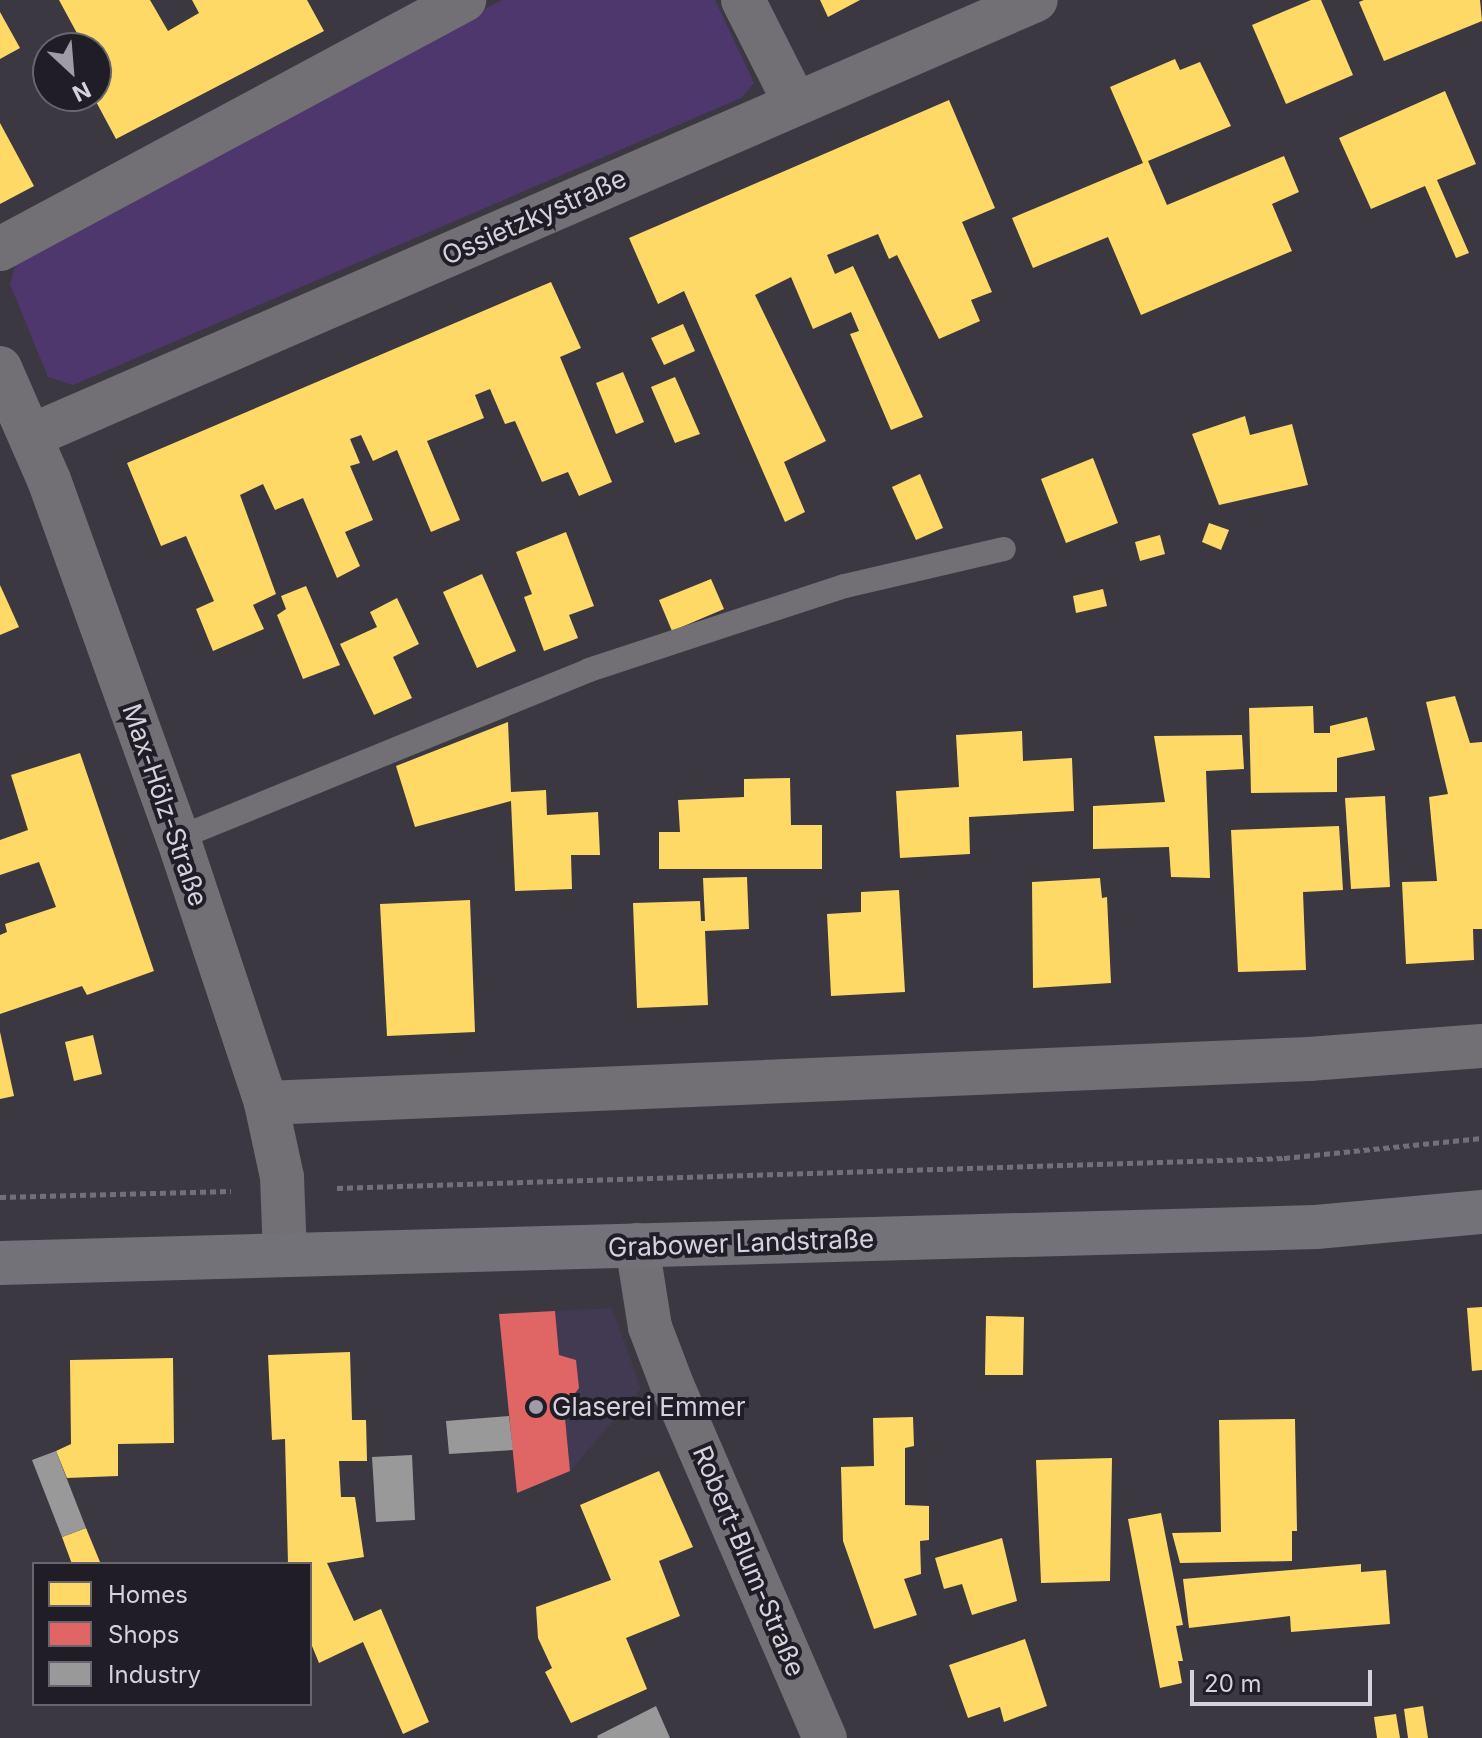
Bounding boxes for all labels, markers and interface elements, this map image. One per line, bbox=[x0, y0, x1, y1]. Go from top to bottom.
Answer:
north arrow bbox=[32, 32, 112, 112]
text: N bbox=[68, 76, 95, 107]
street label: Ossietzkystraße bbox=[437, 162, 631, 272]
street label: Max-Hölz-Straße bbox=[116, 700, 214, 910]
street label: Grabower Landstraße bbox=[607, 1223, 875, 1263]
place label: Glaserei Emmer bbox=[552, 1391, 745, 1423]
marker: Glaserei Emmer bbox=[527, 1398, 545, 1416]
street label: Robert-Blum-Straße bbox=[686, 1441, 812, 1681]
legend bbox=[32, 1562, 312, 1706]
text: Homes bbox=[108, 1580, 188, 1609]
text: Shops bbox=[108, 1620, 179, 1649]
scale bar bbox=[1194, 1654, 1376, 1704]
text: Industry bbox=[108, 1660, 201, 1689]
text: 20 m bbox=[1204, 1669, 1262, 1698]

